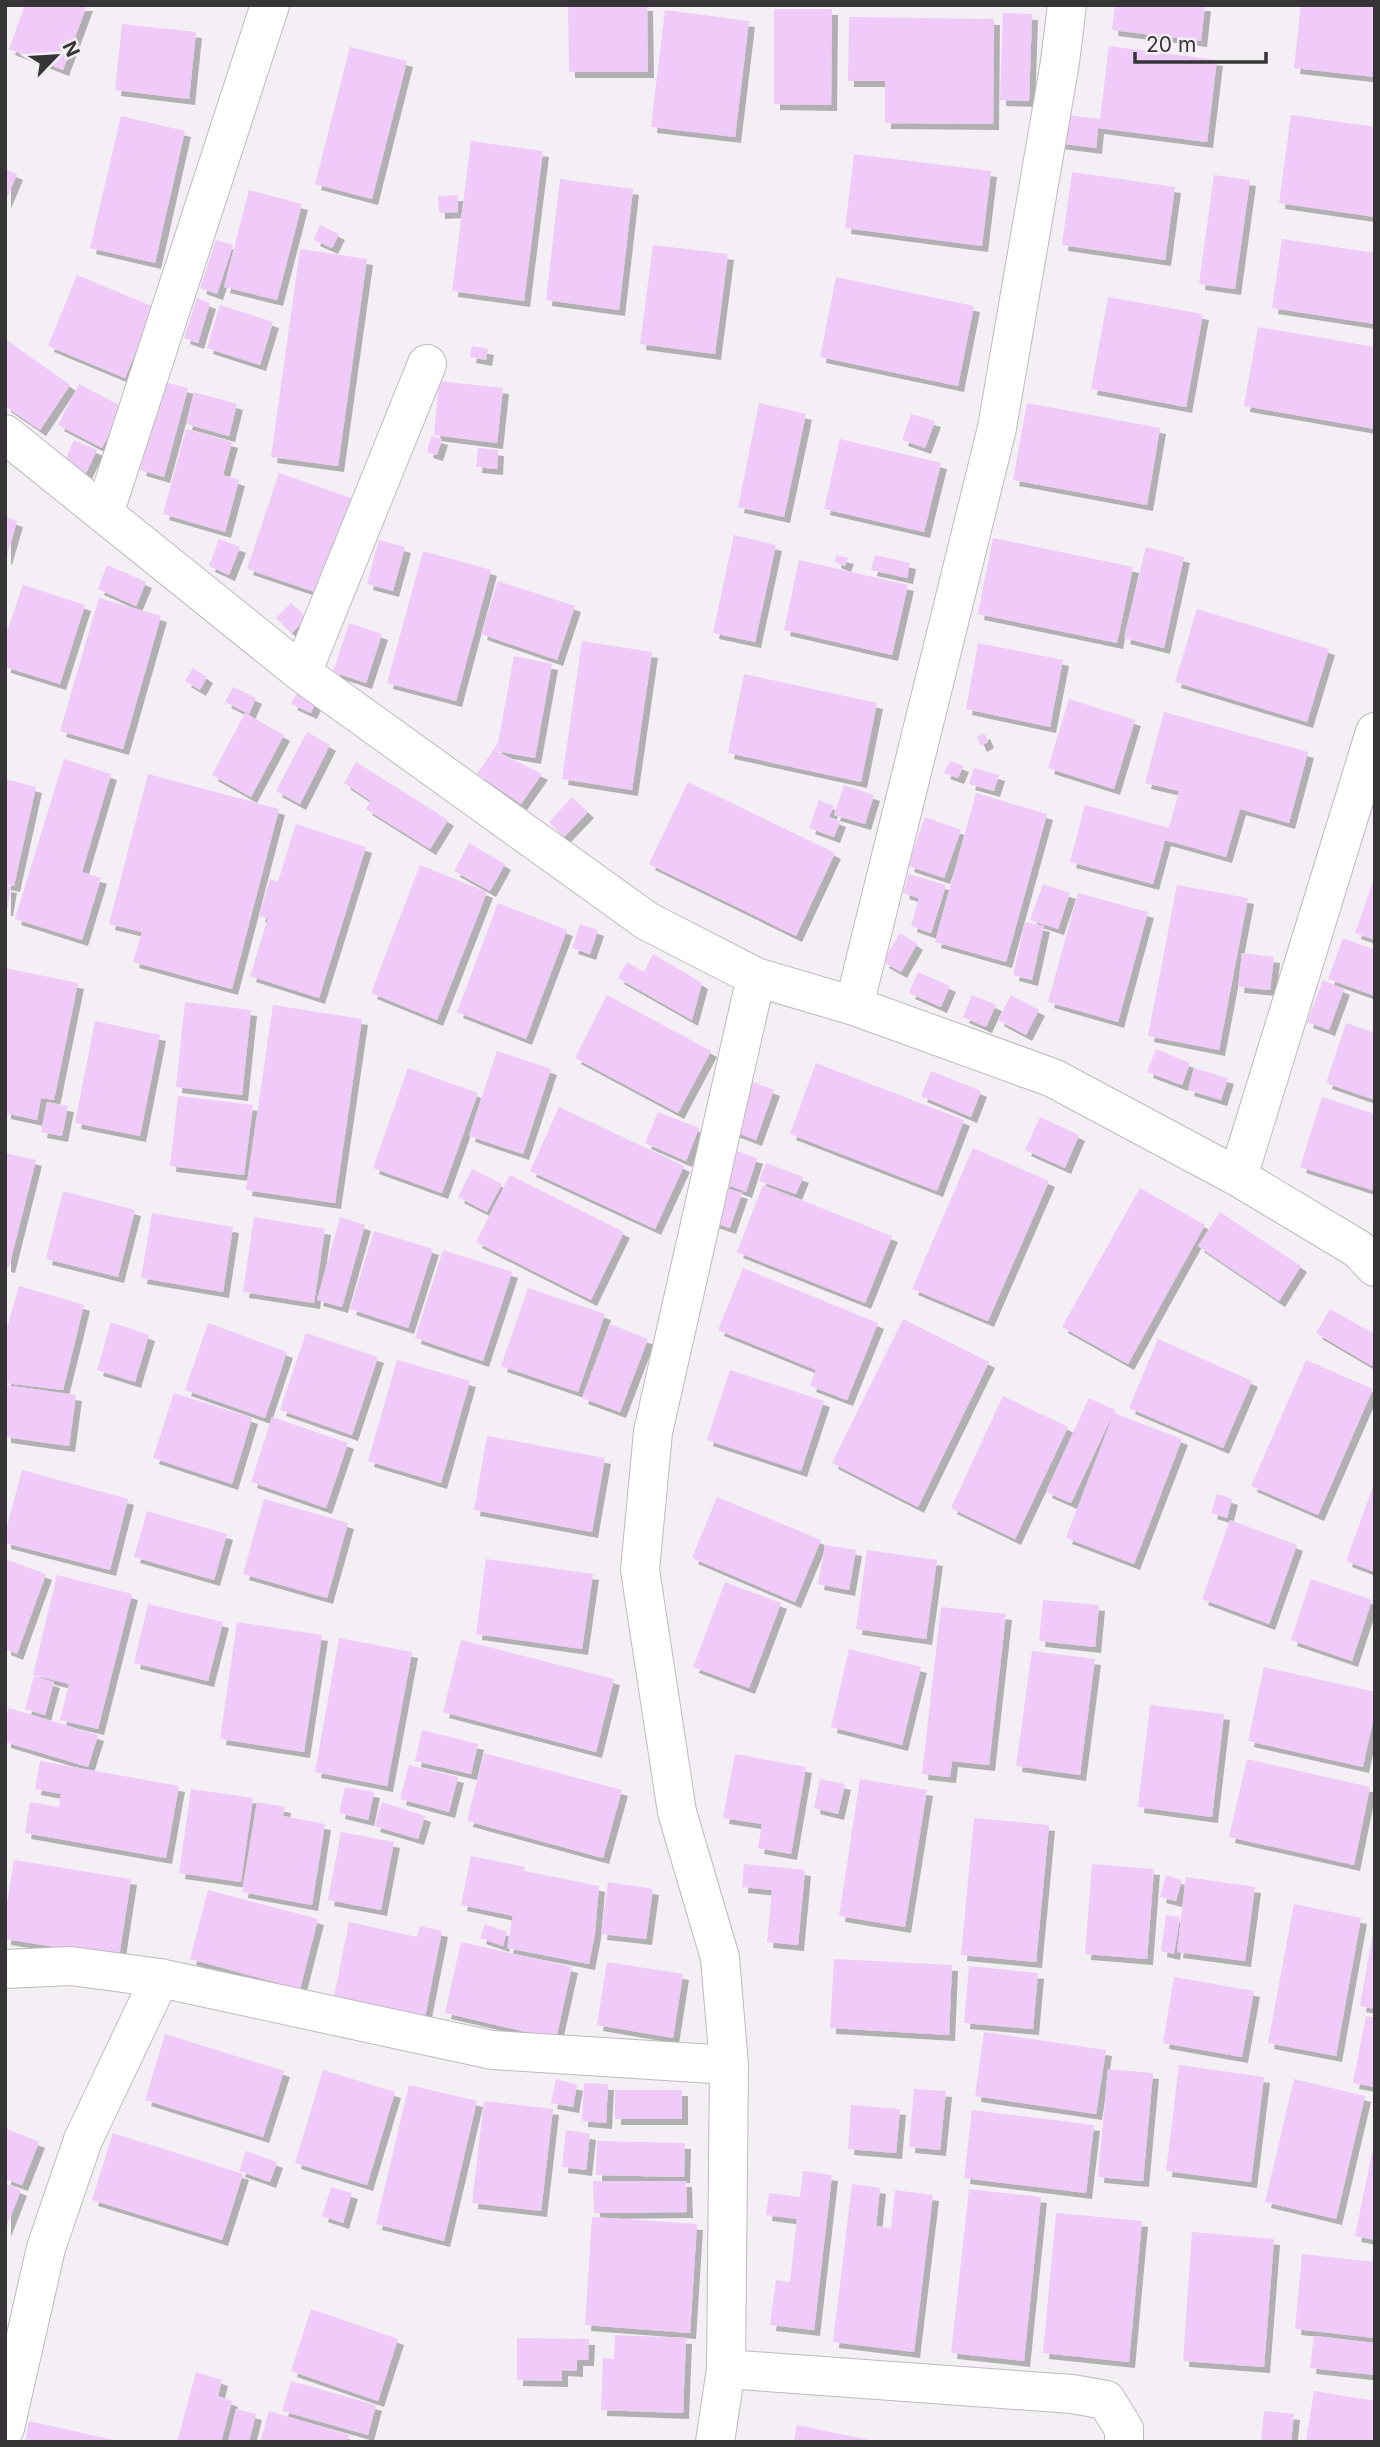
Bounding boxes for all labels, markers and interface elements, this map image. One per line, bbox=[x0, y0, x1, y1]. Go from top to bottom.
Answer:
north arrow bbox=[21, 21, 91, 91]
scale bar bbox=[1135, 21, 1266, 65]
text: 20 m bbox=[1146, 32, 1196, 57]
text: N bbox=[57, 38, 84, 60]

